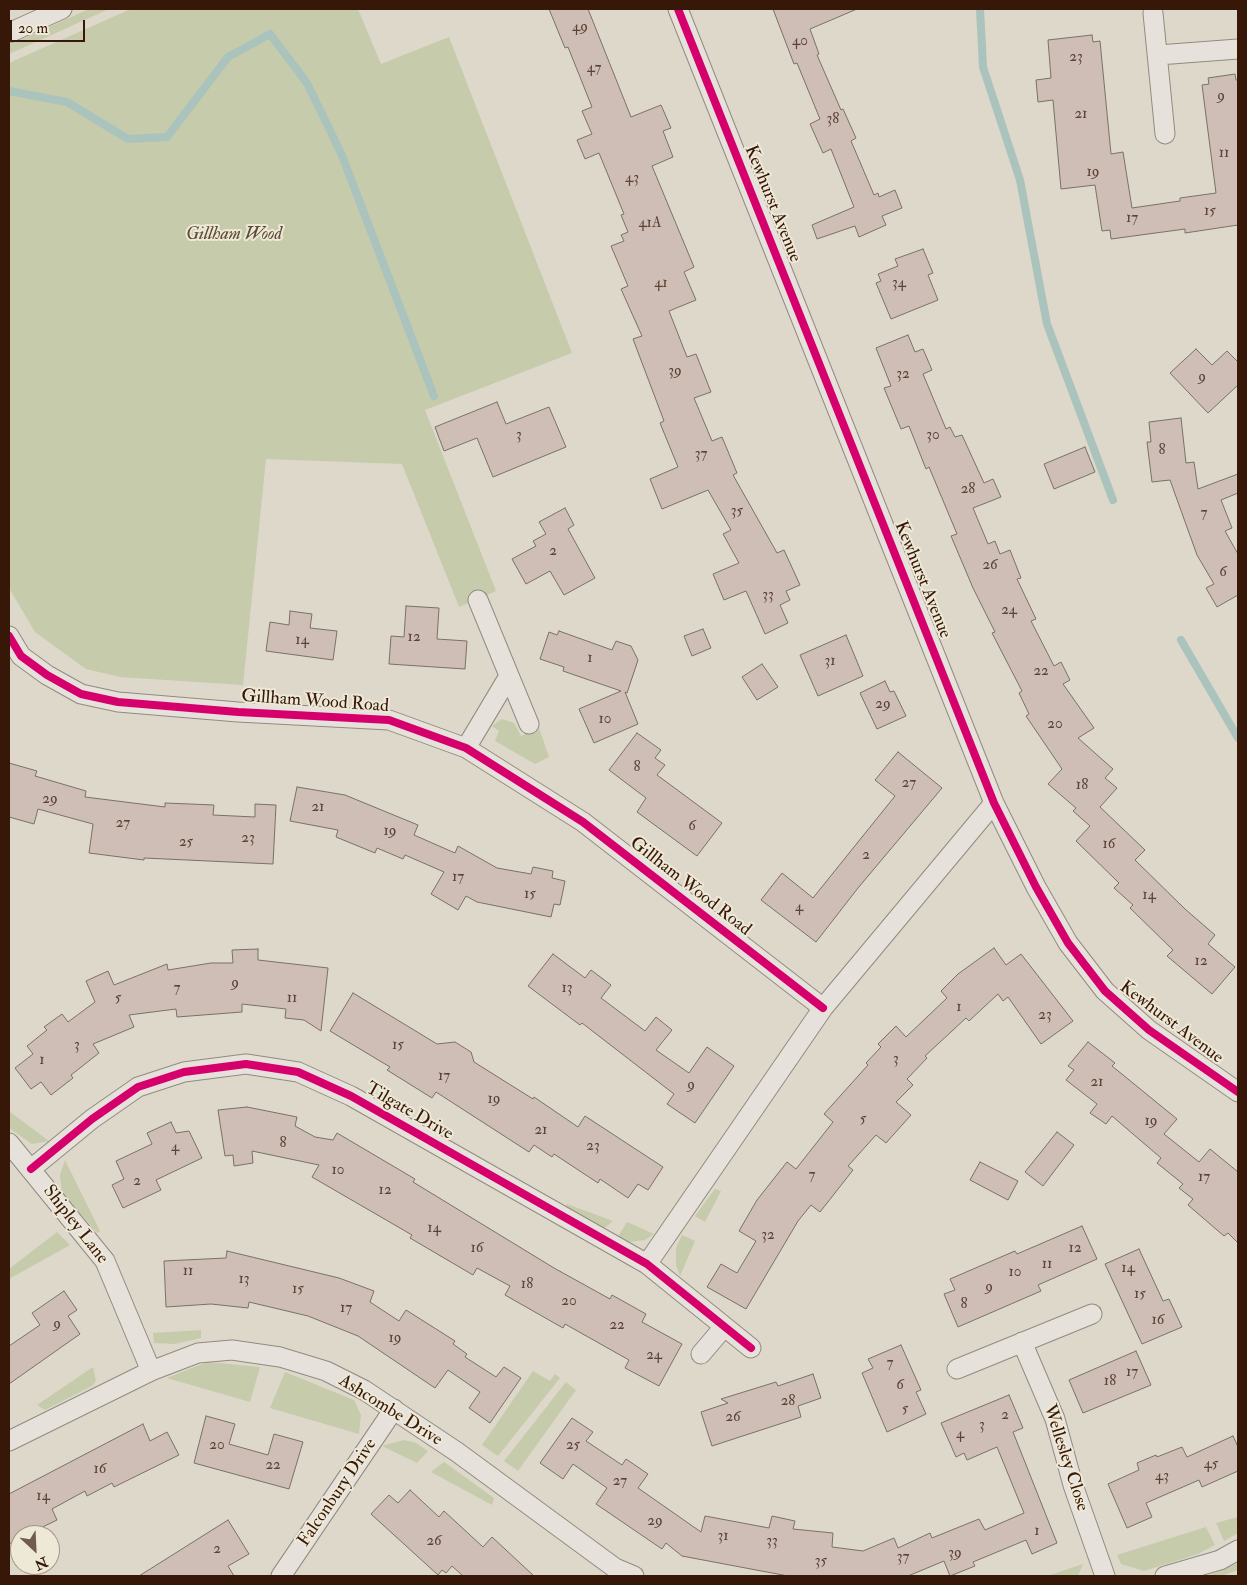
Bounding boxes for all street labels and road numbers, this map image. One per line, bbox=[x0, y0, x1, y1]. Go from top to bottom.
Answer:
street label: Kewhurst Avenue bbox=[739, 142, 805, 266]
street label: Kewhurst Avenue bbox=[889, 518, 955, 642]
street label: Gillham Wood Road bbox=[240, 686, 390, 718]
street label: Gillham Wood Road bbox=[625, 833, 755, 941]
street label: Kewhurst Avenue bbox=[1115, 977, 1227, 1069]
street label: Tilgate Drive bbox=[362, 1078, 456, 1146]
street label: Shipley Lane bbox=[37, 1181, 113, 1269]
street label: Ashcombe Drive bbox=[334, 1371, 446, 1451]
street label: Wellesley Close bbox=[1038, 1402, 1092, 1514]
street label: Falconbury Drive bbox=[294, 1435, 382, 1551]

